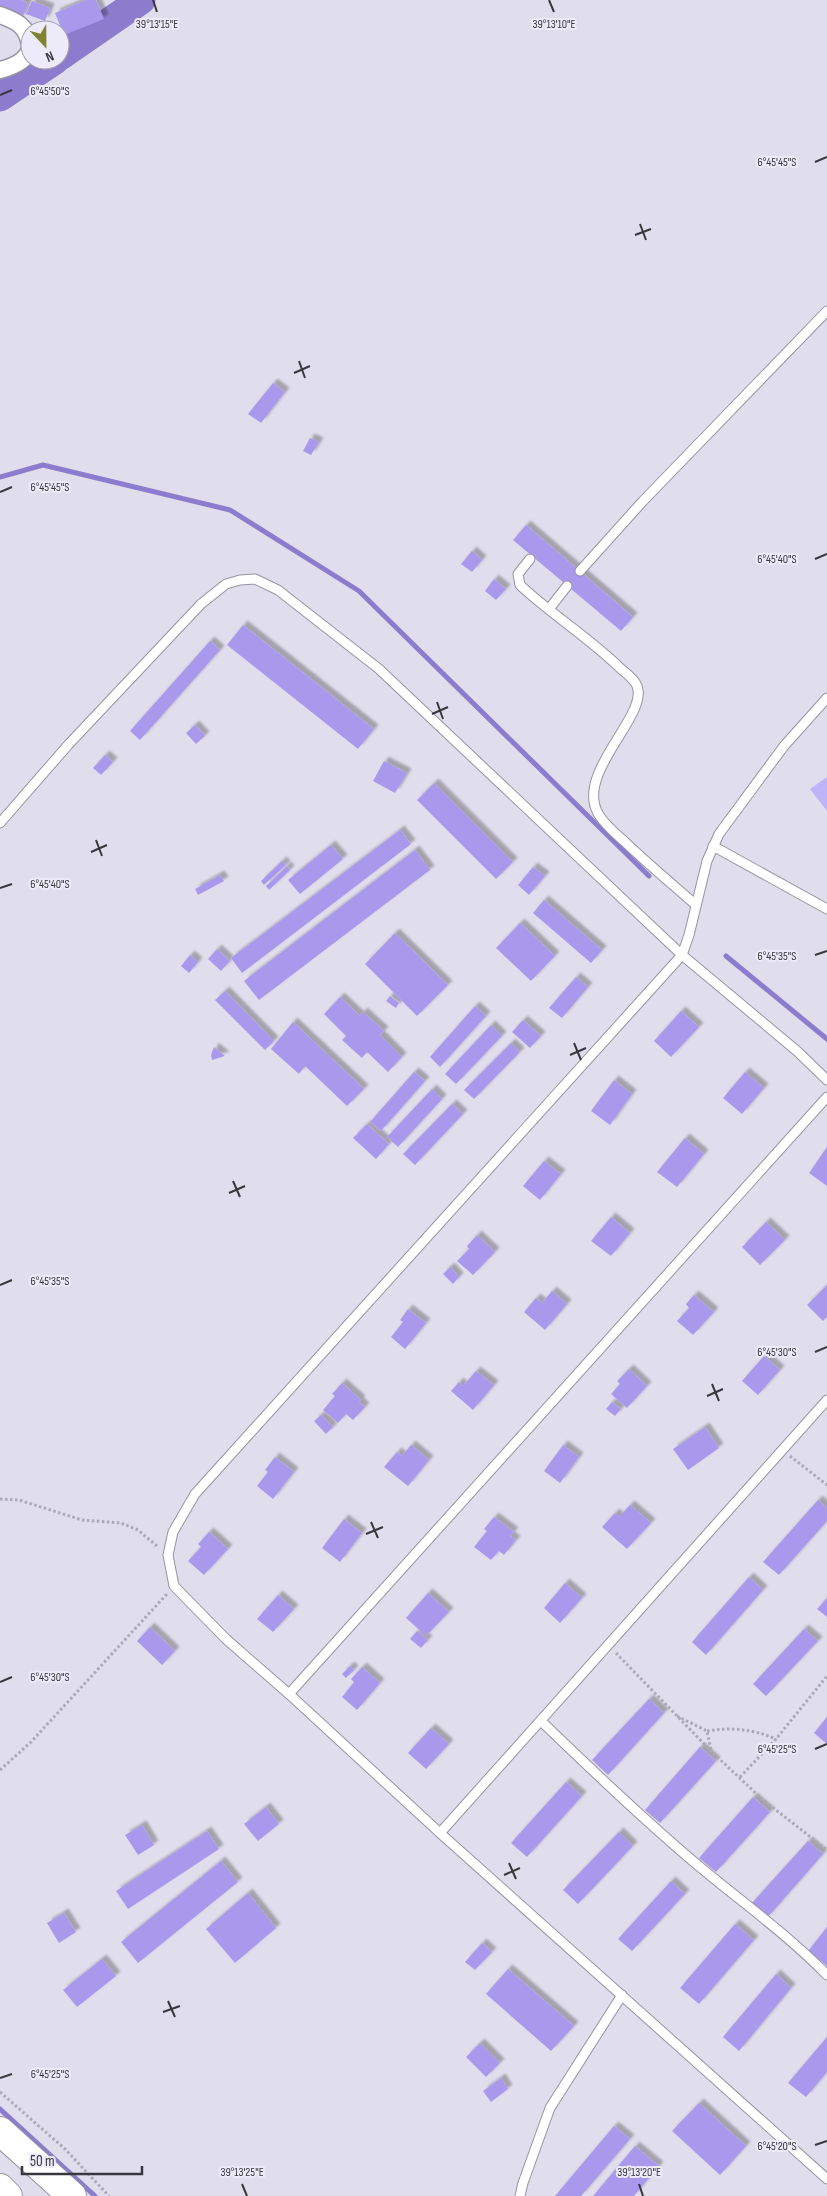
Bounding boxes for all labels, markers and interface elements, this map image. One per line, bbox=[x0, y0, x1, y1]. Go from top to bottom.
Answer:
text: 39°13'15"E bbox=[136, 17, 178, 32]
text: 39°13'10"E bbox=[533, 17, 576, 32]
north arrow bbox=[20, 20, 70, 70]
text: N bbox=[43, 47, 56, 66]
text: 6°45'50"S bbox=[30, 84, 70, 99]
text: 6°45'45"S bbox=[758, 155, 796, 170]
text: 6°45'45"S bbox=[31, 480, 69, 495]
text: 6°45'40"S bbox=[757, 552, 797, 567]
text: 6°45'40"S bbox=[30, 877, 70, 892]
text: 6°45'35"S bbox=[758, 949, 796, 964]
text: 6°45'35"S bbox=[31, 1274, 69, 1289]
text: 6°45'30"S bbox=[757, 1345, 797, 1360]
text: 6°45'30"S bbox=[30, 1670, 70, 1685]
text: 6°45'25"S bbox=[758, 1742, 796, 1757]
text: 6°45'25"S bbox=[31, 2067, 69, 2082]
text: 6°45'20"S bbox=[757, 2139, 797, 2154]
scale bar bbox=[22, 2144, 142, 2176]
text: 50 m bbox=[30, 2152, 55, 2171]
text: 39°13'25"E bbox=[220, 2165, 264, 2180]
text: 39°13'20"E bbox=[617, 2165, 661, 2180]

